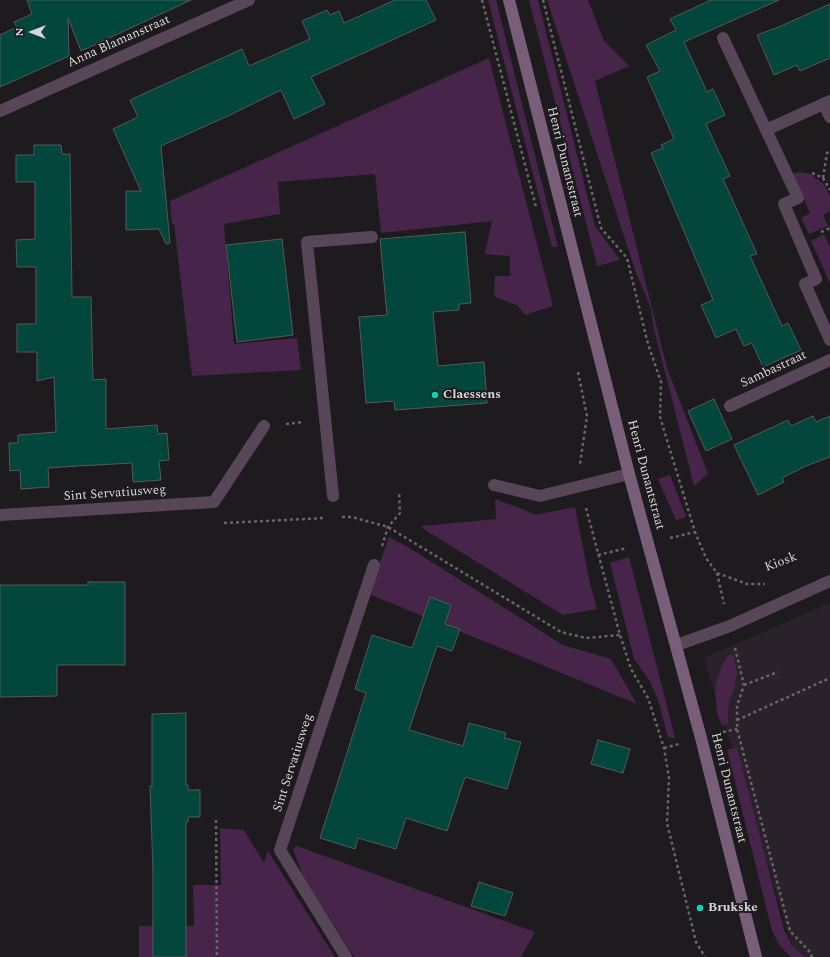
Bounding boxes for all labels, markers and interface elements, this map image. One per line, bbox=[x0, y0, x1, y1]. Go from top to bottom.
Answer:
north arrow bbox=[12, 12, 52, 52]
street label: Anna Blamanstraat bbox=[65, 12, 173, 72]
text: N bbox=[11, 28, 28, 37]
street label: Henri Dunantstraat bbox=[543, 105, 585, 219]
street label: Sambastraat bbox=[738, 348, 810, 392]
place label: Claessens bbox=[443, 387, 501, 403]
marker: Claessens bbox=[430, 390, 440, 400]
street label: Henri Dunantstraat bbox=[623, 418, 667, 532]
street label: Sint Servatiusweg bbox=[63, 483, 167, 505]
street label: Kiosk bbox=[763, 550, 799, 576]
street label: Sint Servatiusweg bbox=[271, 712, 317, 814]
street label: Henri Dunantstraat bbox=[707, 731, 749, 845]
place label: Brukske bbox=[708, 900, 758, 916]
marker: Brukske bbox=[695, 903, 705, 913]

